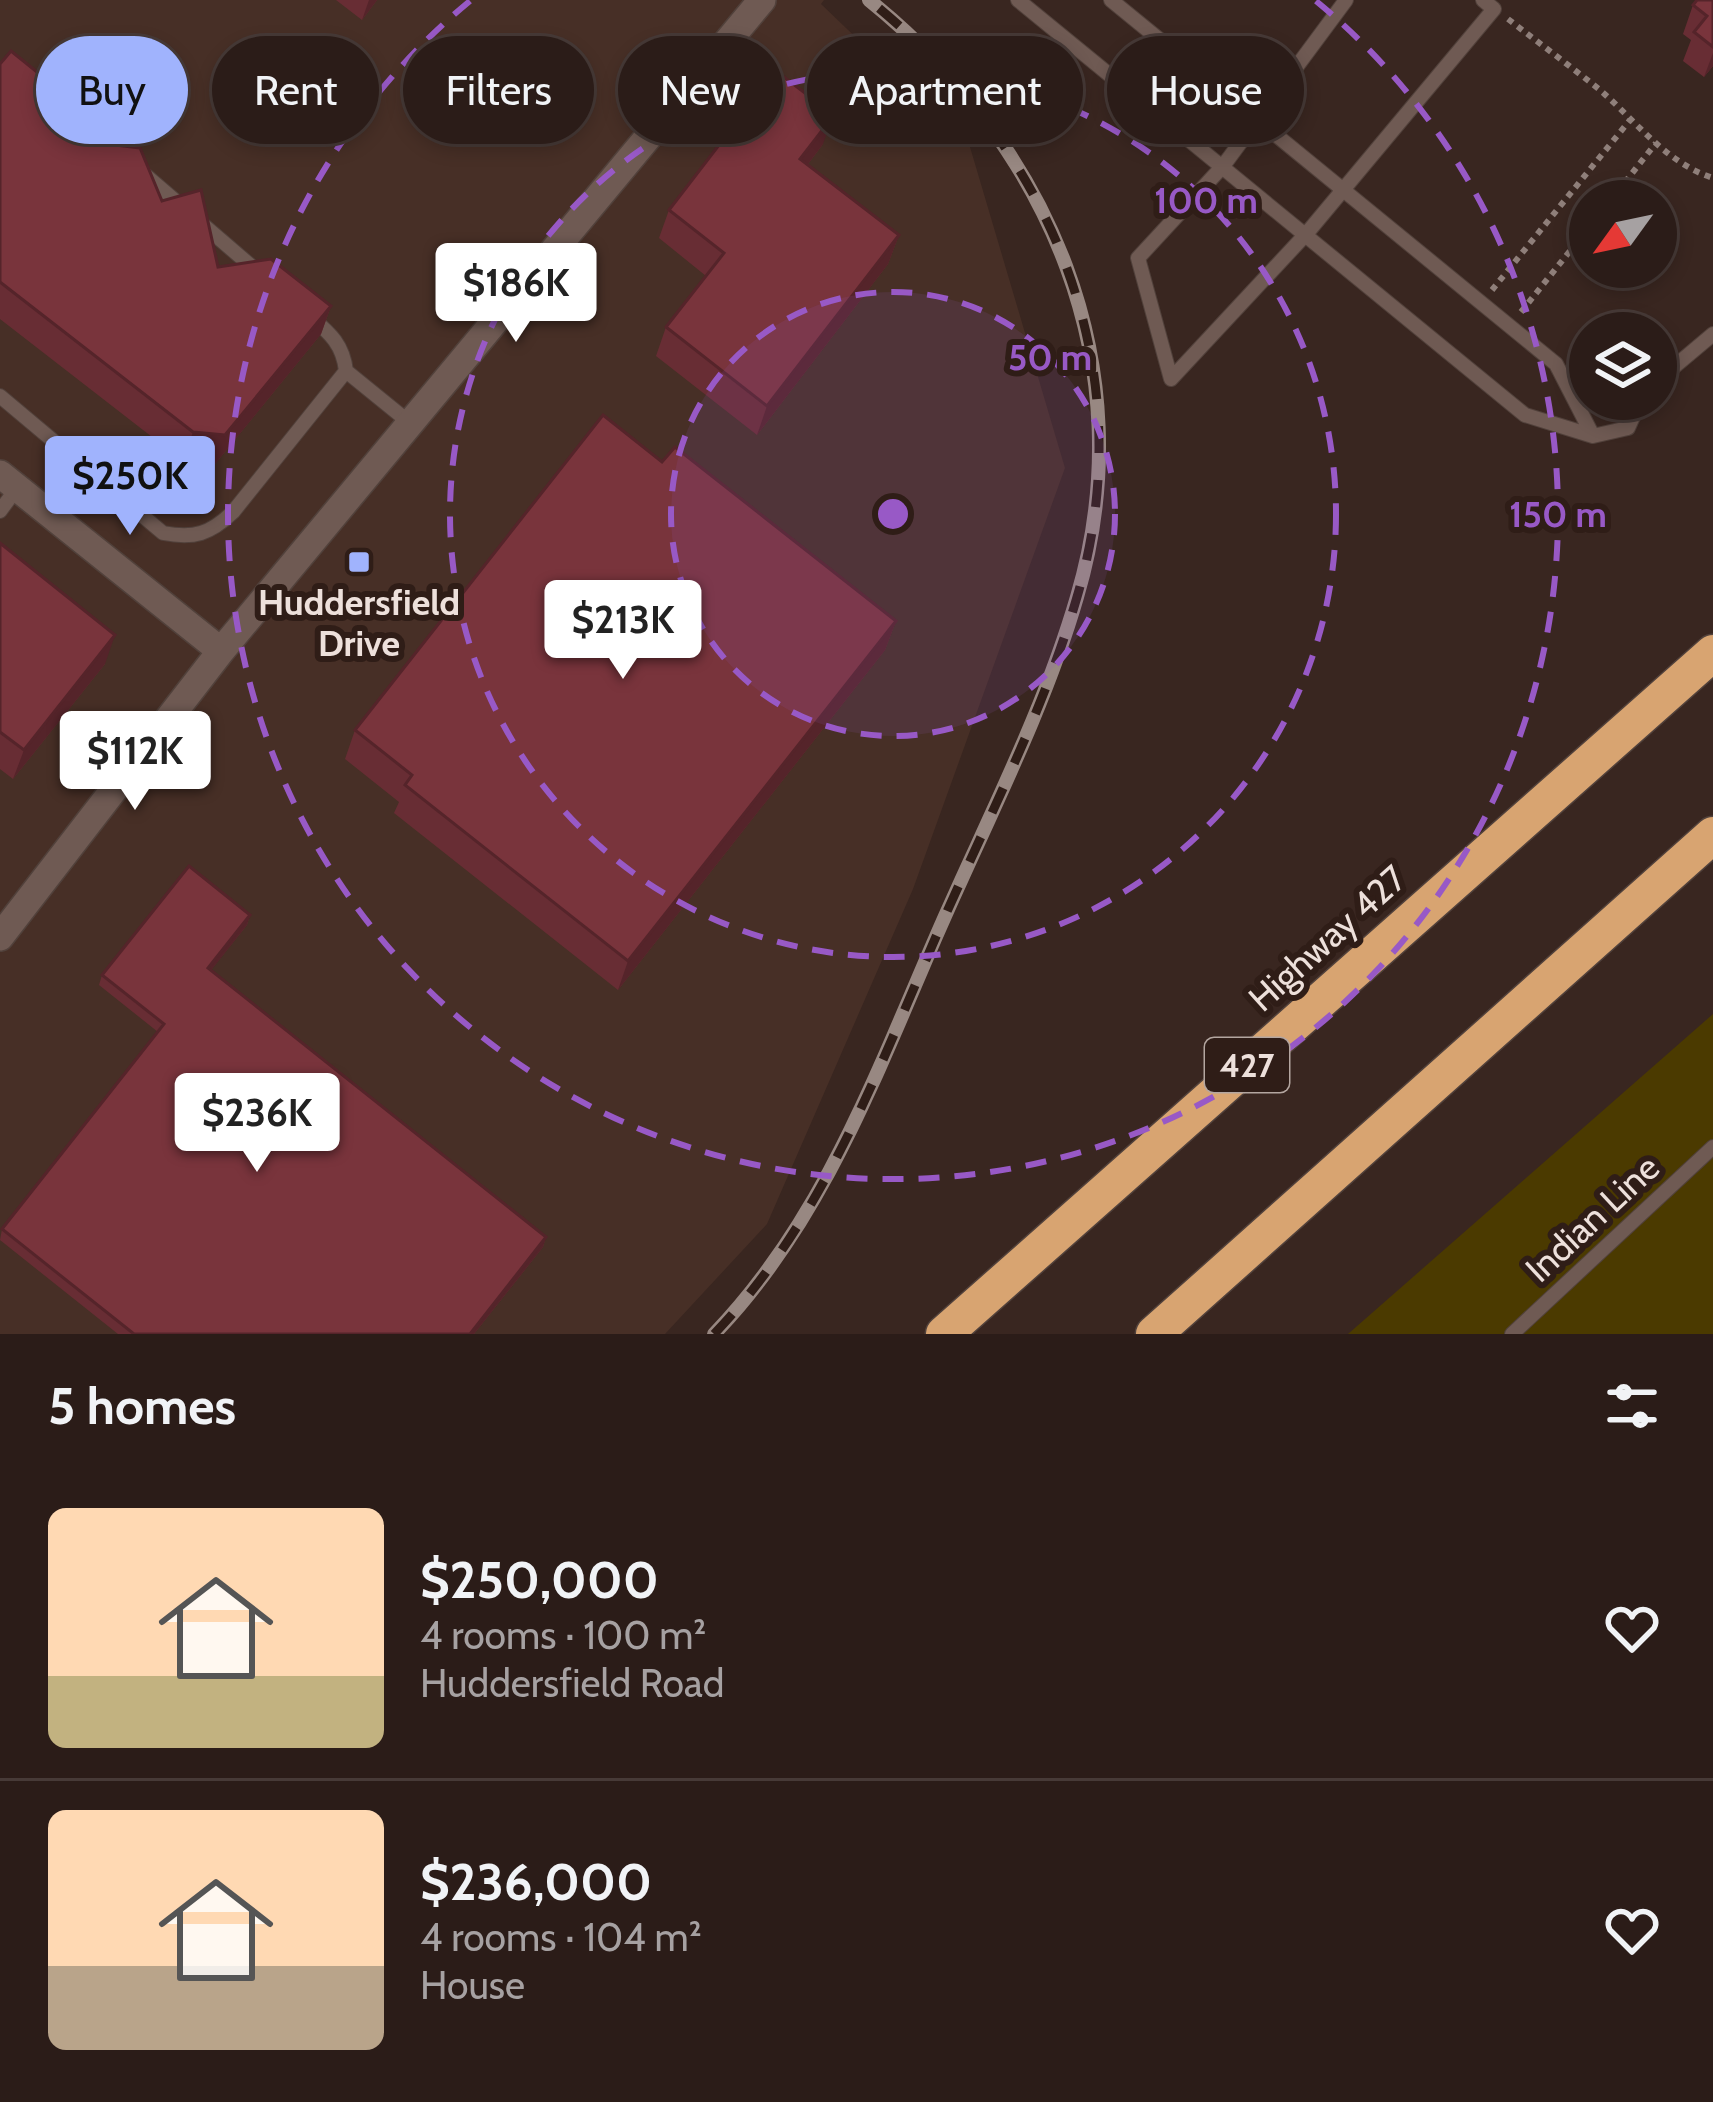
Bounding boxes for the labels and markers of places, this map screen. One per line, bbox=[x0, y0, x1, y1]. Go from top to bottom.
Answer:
pin: $186K bbox=[432, 243, 600, 345]
pin: $250K bbox=[46, 436, 214, 538]
centre of rings bbox=[872, 493, 914, 535]
marker: Huddersfield Drive bbox=[346, 549, 372, 575]
place label: Huddersfield Drive bbox=[258, 580, 460, 665]
pin: $213K bbox=[539, 580, 707, 682]
pin: $112K bbox=[51, 711, 219, 813]
pin: $236K bbox=[173, 1073, 341, 1175]

